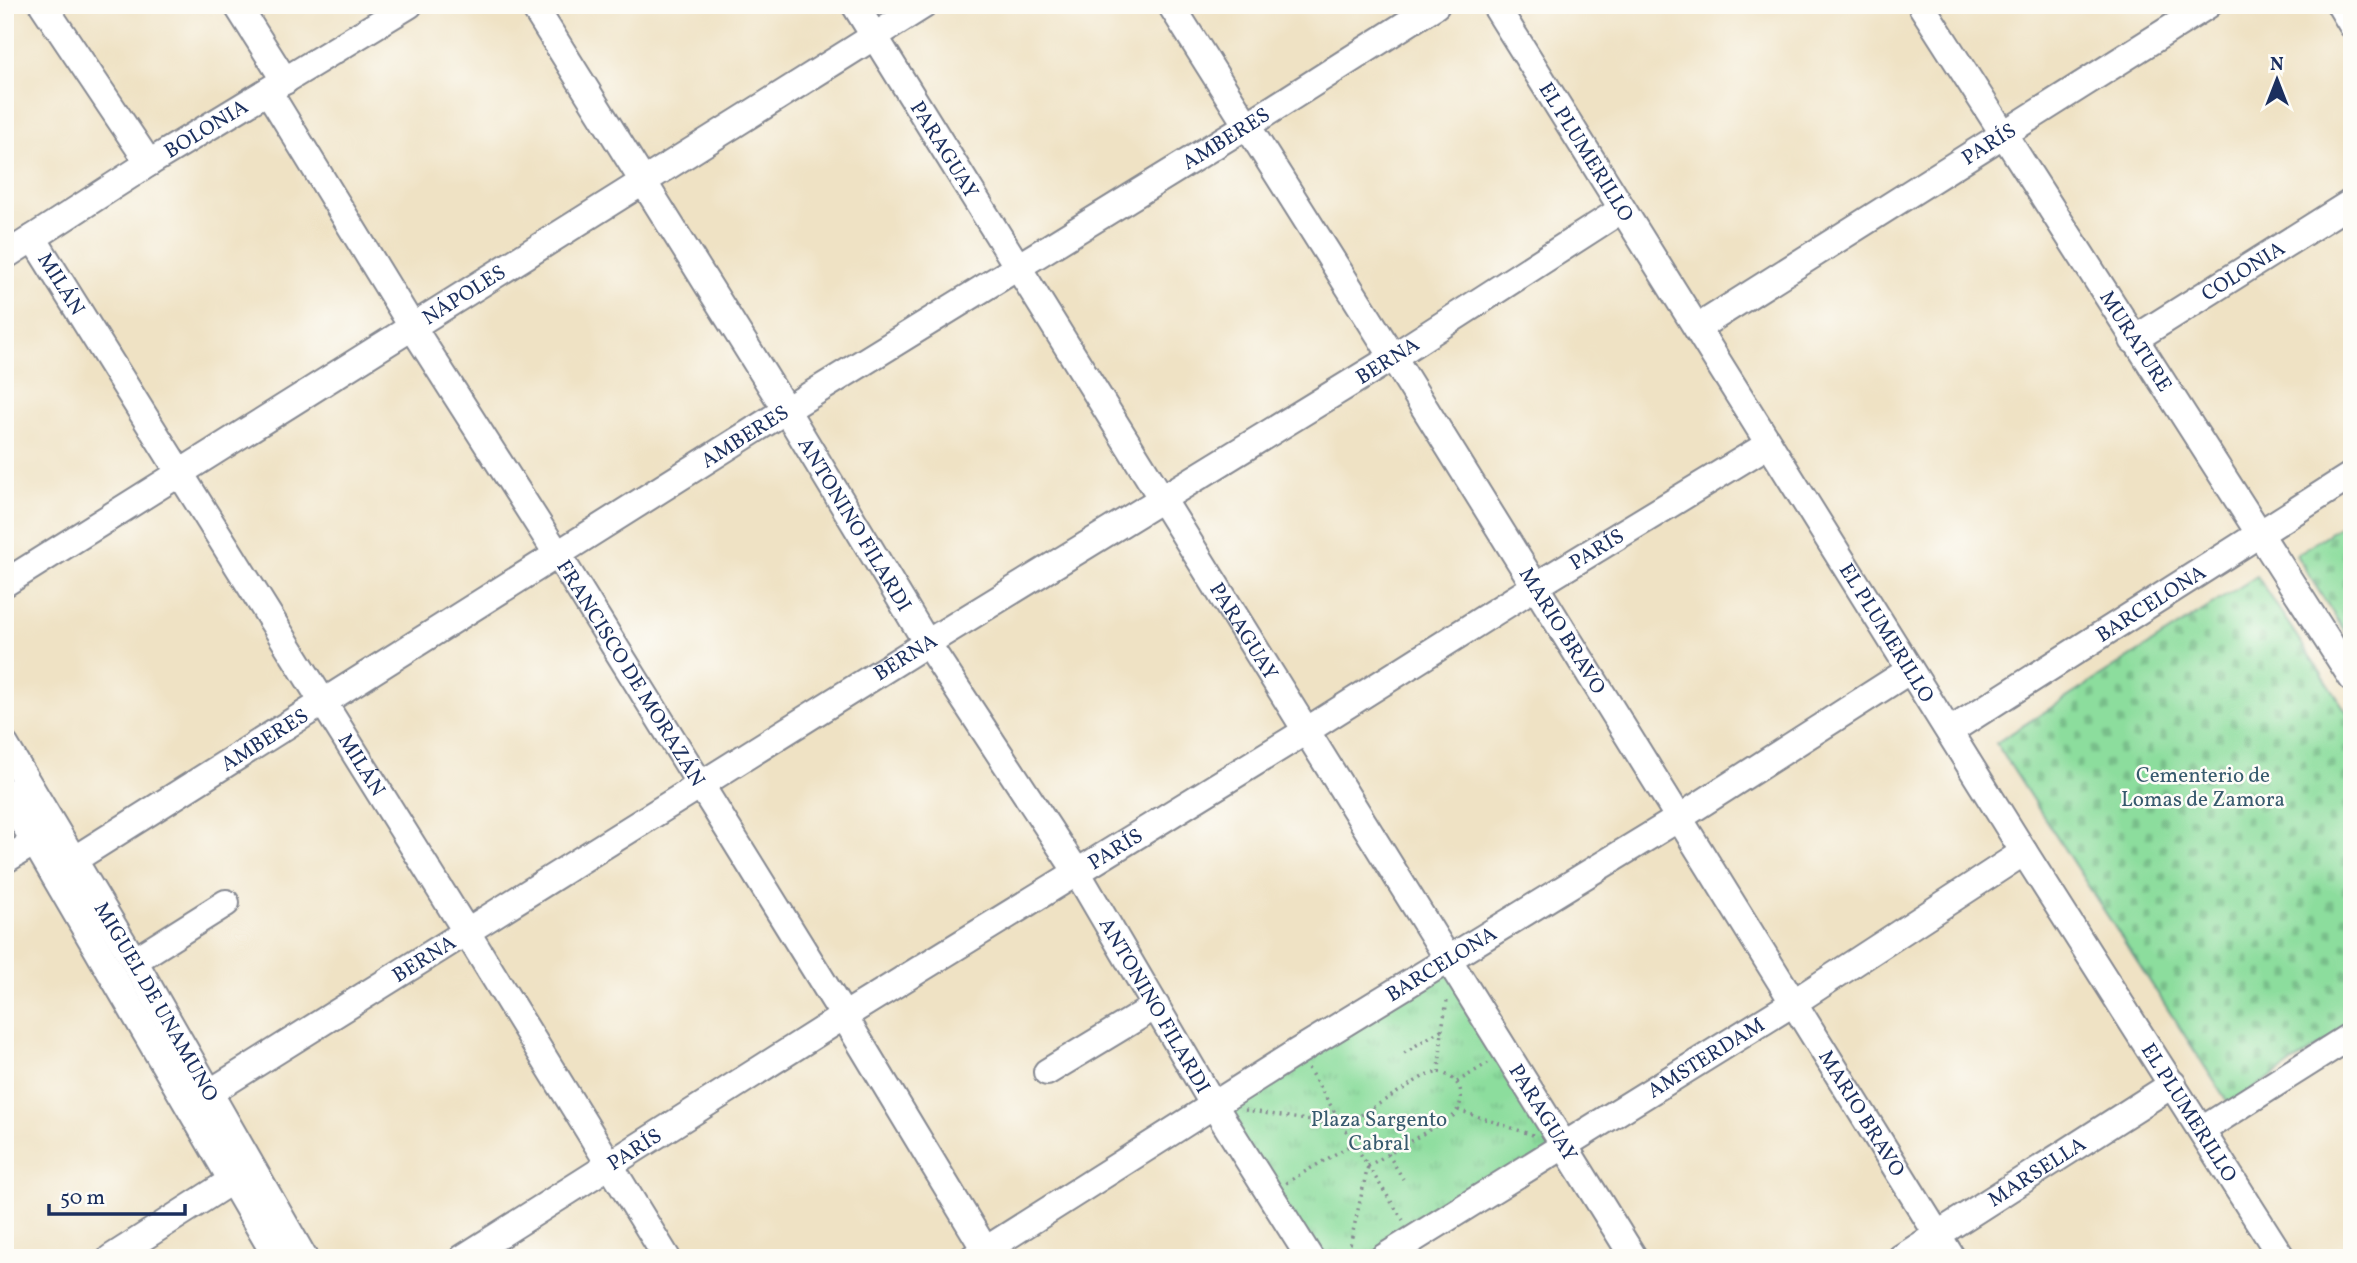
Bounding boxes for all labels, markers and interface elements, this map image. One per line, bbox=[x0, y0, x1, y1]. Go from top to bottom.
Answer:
north arrow bbox=[2242, 46, 2312, 116]
text: N bbox=[2270, 52, 2284, 78]
street label: EL PLUMERILLO bbox=[1531, 77, 1640, 228]
street label: BOLONIA bbox=[159, 93, 254, 166]
street label: PARAGUAY bbox=[902, 96, 985, 204]
street label: AMBERES bbox=[1177, 101, 1276, 178]
street label: PARÍS bbox=[1957, 117, 2022, 173]
street label: COLONIA bbox=[2196, 235, 2291, 309]
street label: MILÁN bbox=[30, 248, 91, 322]
street label: NÁPOLES bbox=[417, 259, 512, 333]
street label: MURATURE bbox=[2092, 286, 2178, 398]
street label: BERNA bbox=[1351, 331, 1426, 392]
street label: AMBERES bbox=[696, 399, 795, 476]
street label: ANTONINO FILARDI bbox=[790, 432, 918, 618]
street label: PARÍS bbox=[1564, 522, 1630, 578]
street label: FRANCISCO DE MORAZÁN bbox=[548, 555, 711, 793]
street label: EL PLUMERILLO bbox=[1831, 558, 1940, 709]
street label: BARCELONA bbox=[2091, 558, 2212, 650]
street label: MARIO BRAVO bbox=[1511, 562, 1612, 700]
street label: PARAGUAY bbox=[1202, 577, 1284, 686]
street label: BERNA bbox=[869, 627, 943, 689]
street label: AMBERES bbox=[216, 702, 315, 779]
street label: MILÁN bbox=[330, 728, 391, 802]
park label: Cementerio de Lomas de Zamora bbox=[2121, 762, 2285, 815]
street label: PARÍS bbox=[1083, 822, 1149, 878]
street label: MIGUEL DE UNAMUNO bbox=[86, 897, 225, 1107]
street label: ANTONINO FILARDI bbox=[1091, 913, 1217, 1099]
street label: BARCELONA bbox=[1381, 920, 1503, 1010]
street label: BERNA bbox=[387, 929, 462, 991]
street label: AMSTERDAM bbox=[1642, 1011, 1771, 1106]
street label: EL PLUMERILLO bbox=[2133, 1038, 2243, 1188]
street label: MARIO BRAVO bbox=[1811, 1045, 1911, 1183]
street label: PARAGUAY bbox=[1501, 1059, 1584, 1167]
park label: Plaza Sargento Cabral bbox=[1311, 1106, 1447, 1159]
street label: PARÍS bbox=[602, 1122, 668, 1179]
street label: MARSELLA bbox=[1983, 1130, 2092, 1215]
scale bar bbox=[49, 1172, 186, 1216]
text: 50 m bbox=[60, 1184, 105, 1213]

